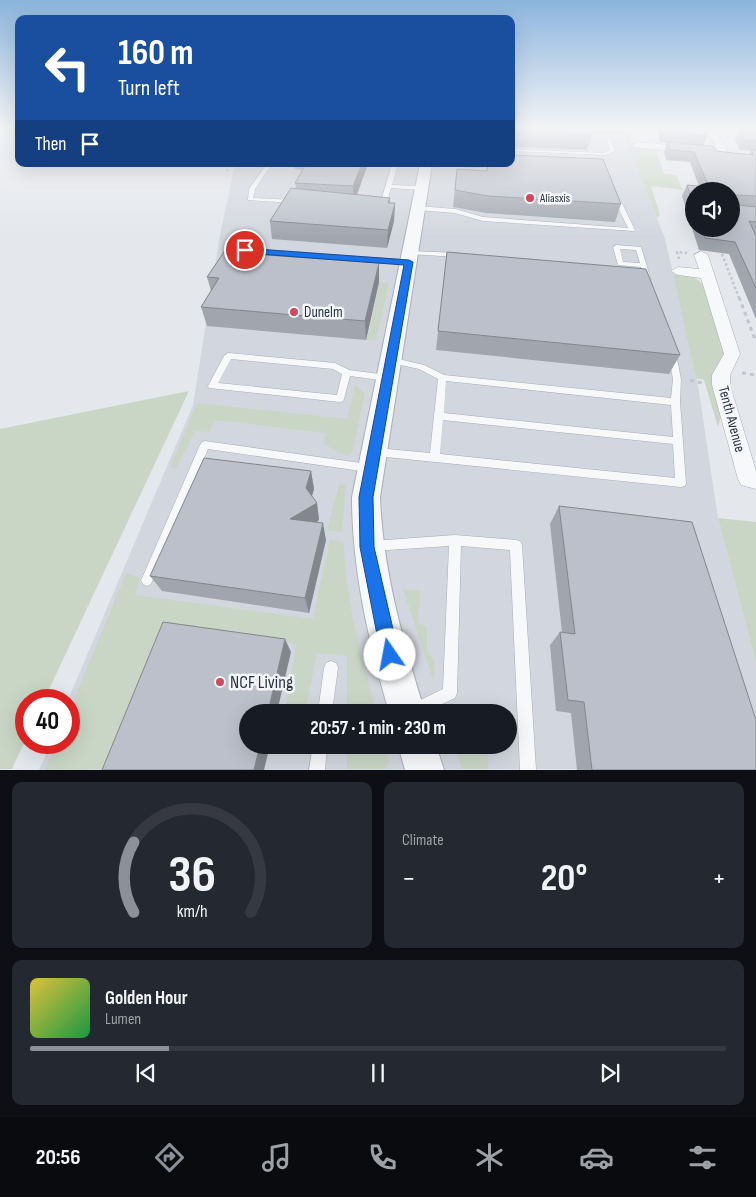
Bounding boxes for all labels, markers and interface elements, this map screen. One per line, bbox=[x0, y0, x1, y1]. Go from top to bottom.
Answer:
text: 160 m bbox=[118, 32, 194, 75]
icon: left bbox=[35, 35, 100, 100]
text: Turn left bbox=[118, 75, 180, 102]
icon: arrive bbox=[76, 130, 104, 158]
text: Then bbox=[35, 133, 66, 156]
map controls bbox=[685, 182, 740, 237]
button: sound bbox=[685, 182, 740, 237]
place label: Aliasxis bbox=[539, 191, 570, 206]
marker: Aliasxis bbox=[524, 192, 536, 204]
pin bbox=[224, 229, 266, 271]
icon: arrive bbox=[231, 236, 259, 264]
place label: Dunelm bbox=[304, 303, 343, 322]
marker: Dunelm bbox=[288, 306, 300, 318]
street label: Tenth Avenue bbox=[714, 384, 749, 454]
position arrow bbox=[363, 628, 415, 680]
place label: NCF Living bbox=[230, 672, 293, 693]
marker: NCF Living bbox=[214, 676, 226, 688]
speed limit sign: 40 bbox=[15, 689, 80, 754]
text: 20:57 · 1 min · 230 m bbox=[310, 717, 446, 740]
text: Climate bbox=[402, 831, 444, 850]
text: 36 bbox=[168, 844, 216, 907]
text: 20° bbox=[541, 856, 587, 901]
text: − bbox=[402, 862, 416, 895]
text: + bbox=[712, 862, 726, 895]
text: km/h bbox=[177, 901, 207, 922]
text: Golden Hour bbox=[105, 987, 188, 1010]
text: Lumen bbox=[105, 1010, 141, 1029]
icon: previous bbox=[132, 1059, 160, 1087]
icon: pause bbox=[364, 1059, 392, 1087]
icon: next bbox=[596, 1059, 624, 1087]
icon: directions bbox=[152, 1140, 187, 1175]
icon: music bbox=[259, 1140, 294, 1175]
icon: phone bbox=[365, 1140, 400, 1175]
icon: climate bbox=[472, 1140, 507, 1175]
icon: car bbox=[579, 1140, 614, 1175]
icon: filters bbox=[685, 1140, 720, 1175]
text: 20:56 bbox=[36, 1144, 81, 1171]

